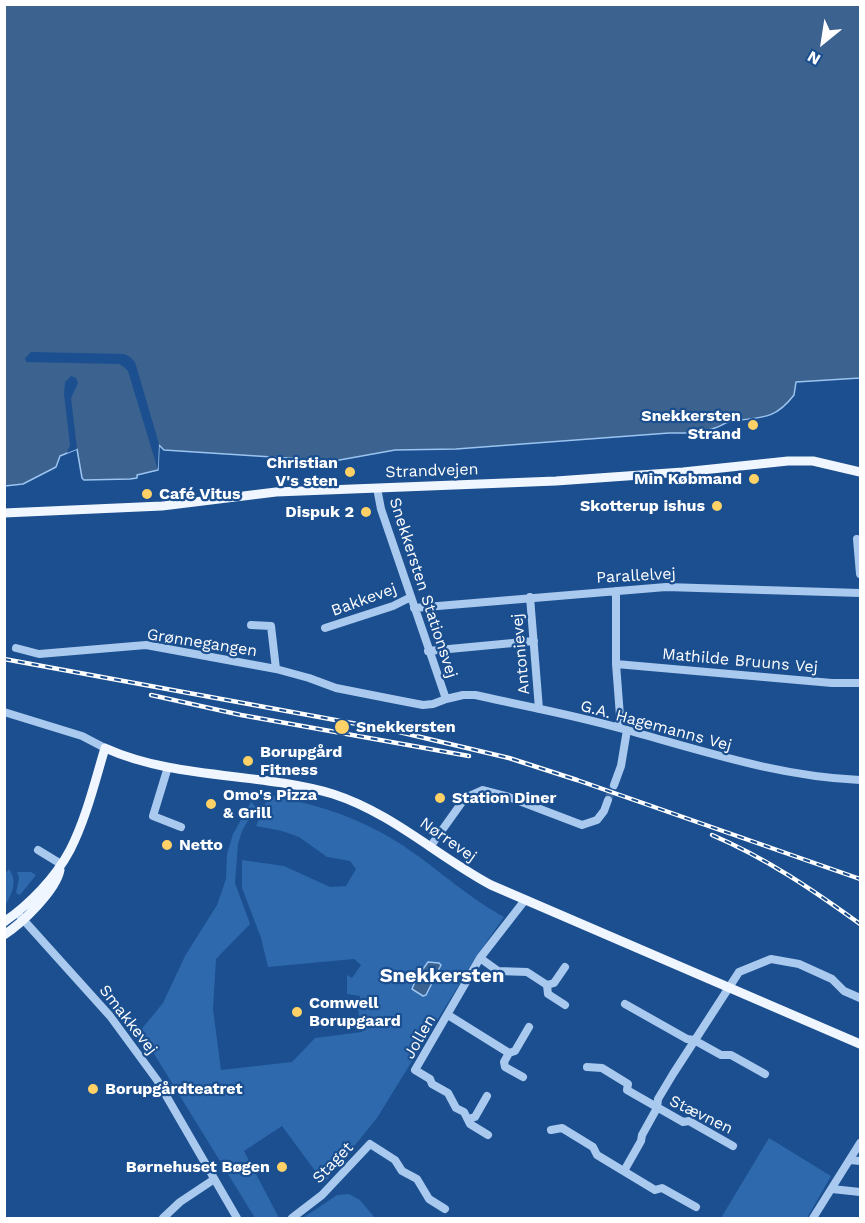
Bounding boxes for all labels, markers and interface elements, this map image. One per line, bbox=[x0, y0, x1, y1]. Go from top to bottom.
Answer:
north arrow bbox=[793, 12, 853, 72]
text: N bbox=[804, 47, 824, 69]
place label: Snekkersten Strand bbox=[641, 406, 741, 444]
marker: Snekkersten Strand bbox=[746, 418, 760, 432]
place label: Christian V's sten bbox=[266, 453, 338, 491]
street label: Strandvejen bbox=[385, 460, 479, 482]
marker: Christian V's sten bbox=[343, 465, 357, 479]
place label: Min Købmand bbox=[634, 469, 742, 489]
marker: Min Købmand bbox=[747, 472, 761, 486]
place label: Café Vitus bbox=[159, 484, 241, 504]
marker: Café Vitus bbox=[140, 487, 154, 501]
street label: Snekkersten Stationsvej bbox=[385, 495, 461, 681]
place label: Skotterup ishus bbox=[580, 496, 705, 516]
marker: Skotterup ishus bbox=[710, 499, 724, 513]
place label: Dispuk 2 bbox=[285, 502, 354, 522]
marker: Dispuk 2 bbox=[359, 505, 373, 519]
street label: Parallelvej bbox=[596, 564, 676, 588]
street label: Bakkevej bbox=[329, 579, 399, 621]
street label: Antonievej bbox=[508, 613, 534, 695]
street label: Grønnegangen bbox=[145, 625, 259, 661]
street label: Mathilde Bruuns Vej bbox=[661, 645, 819, 677]
street label: G.A. Hagemanns Vej bbox=[578, 697, 734, 755]
place label: Snekkersten bbox=[356, 717, 456, 737]
marker: Snekkersten bbox=[333, 718, 351, 736]
place label: Borupgård Fitness bbox=[260, 742, 342, 780]
marker: Borupgård Fitness bbox=[241, 754, 255, 768]
place label: Omo's Pizza & Grill bbox=[223, 785, 317, 823]
place label: Station Diner bbox=[452, 788, 556, 808]
marker: Station Diner bbox=[433, 791, 447, 805]
marker: Omo's Pizza & Grill bbox=[204, 797, 218, 811]
street label: Nørrevej bbox=[416, 814, 480, 866]
place label: Netto bbox=[179, 835, 223, 855]
marker: Netto bbox=[160, 838, 174, 852]
district label: Snekkersten bbox=[380, 964, 504, 988]
street label: Smakkevej bbox=[95, 981, 161, 1059]
place label: Comwell Borupgaard bbox=[309, 993, 401, 1031]
marker: Comwell Borupgaard bbox=[290, 1005, 304, 1019]
street label: Jollen bbox=[400, 1012, 440, 1062]
place label: Borupgårdteatret bbox=[105, 1079, 242, 1099]
marker: Borupgårdteatret bbox=[86, 1082, 100, 1096]
street label: Stævnen bbox=[666, 1091, 736, 1139]
street label: Staget bbox=[309, 1138, 357, 1188]
place label: Børnehuset Bøgen bbox=[126, 1157, 270, 1177]
marker: Børnehuset Bøgen bbox=[275, 1160, 289, 1174]

